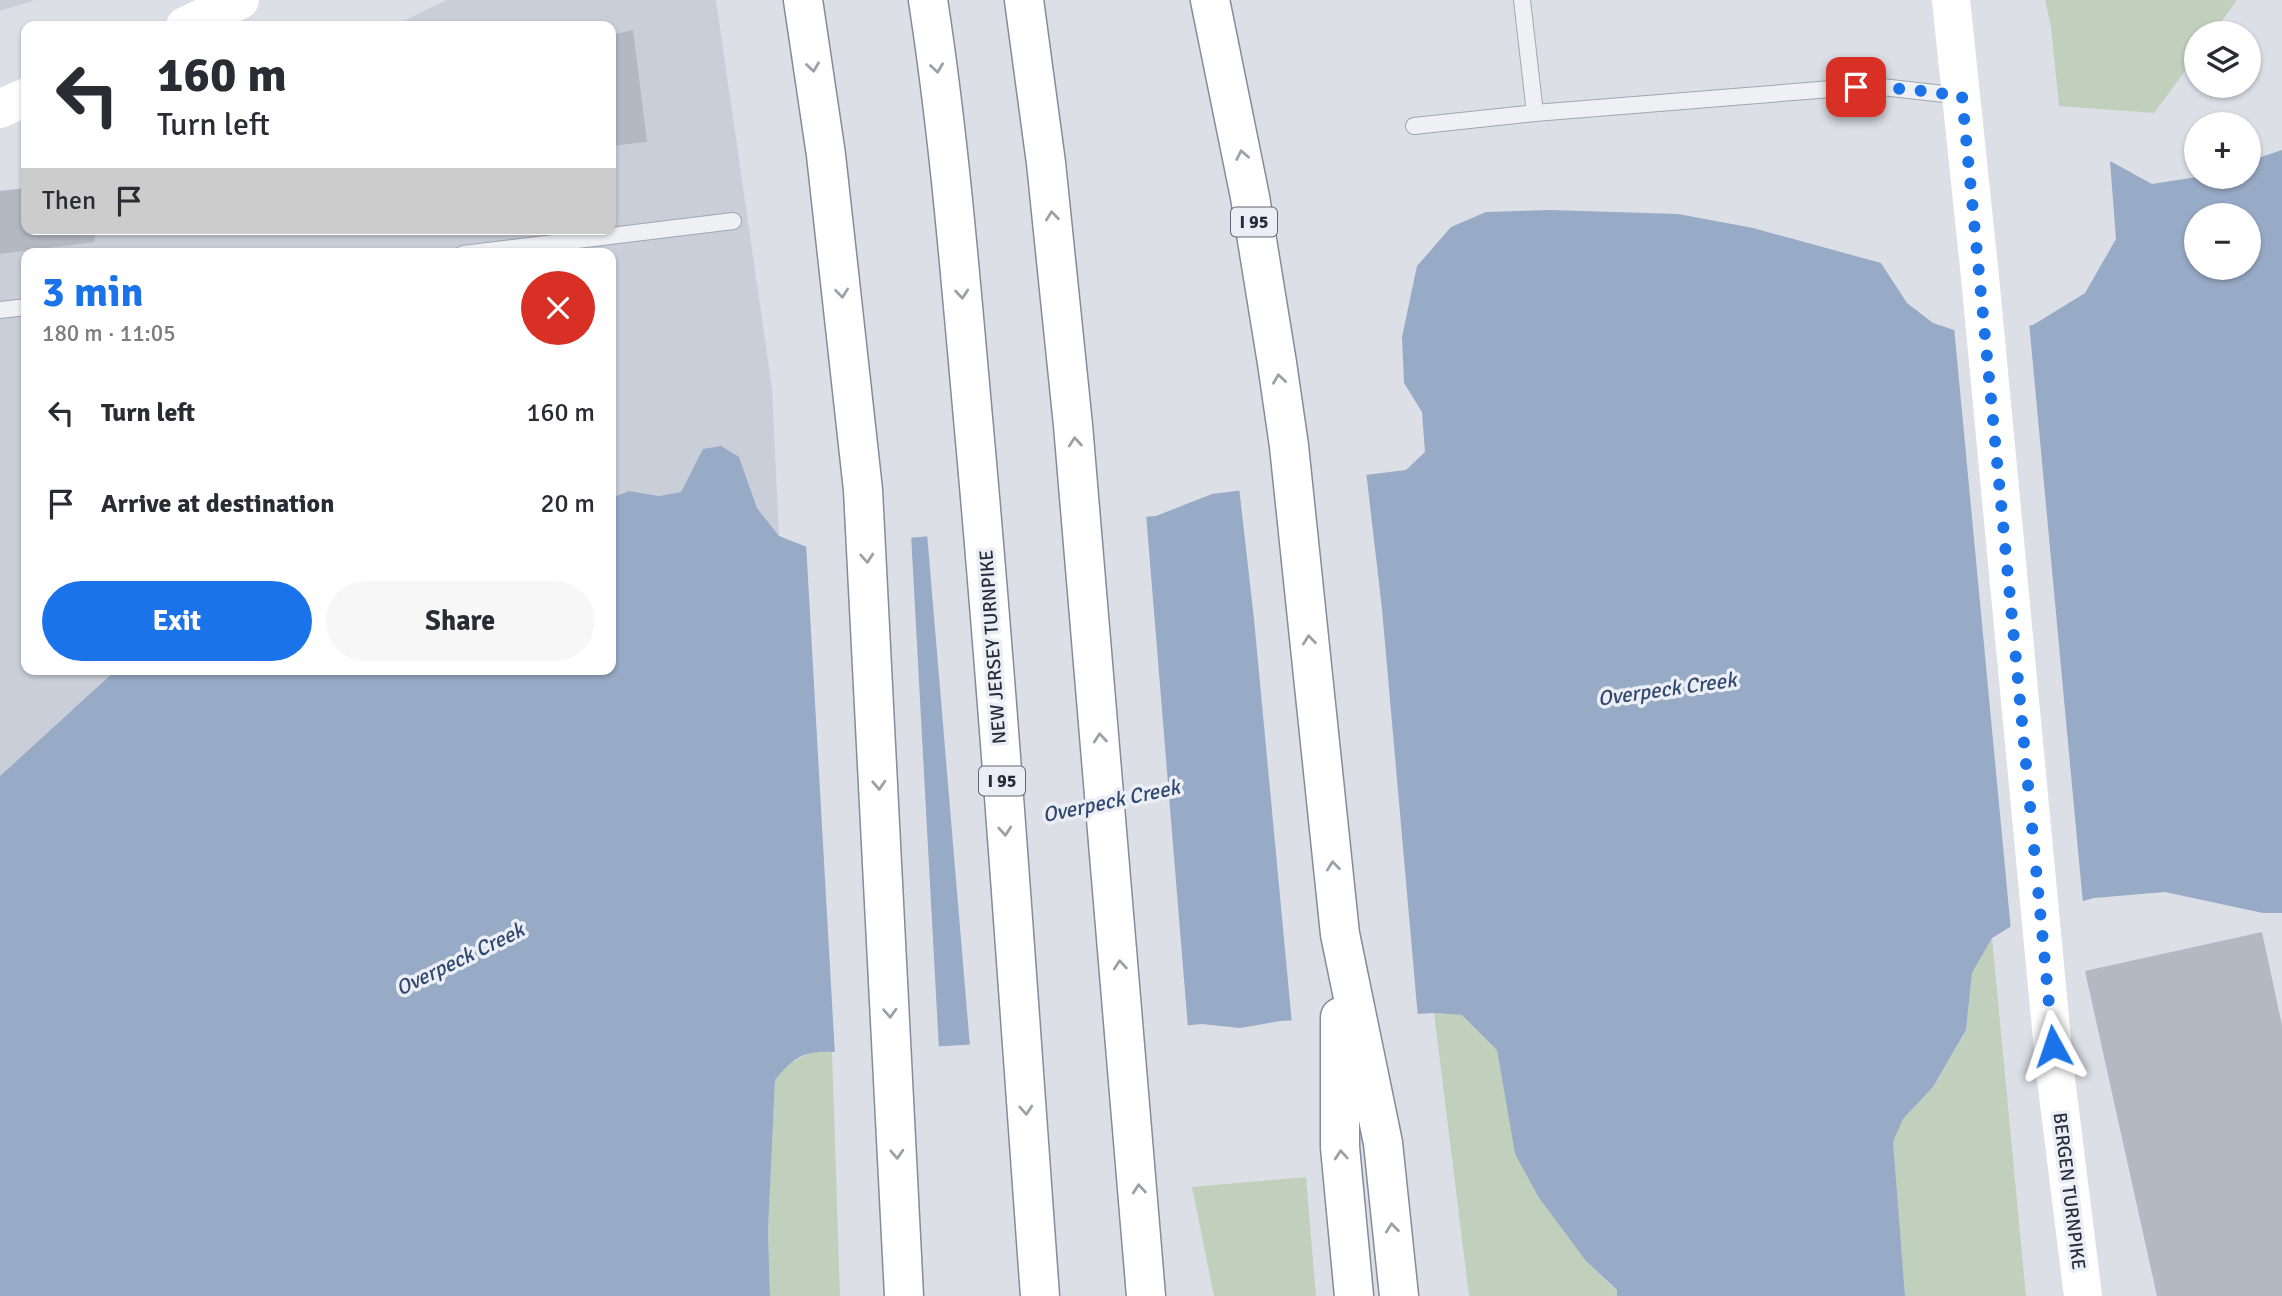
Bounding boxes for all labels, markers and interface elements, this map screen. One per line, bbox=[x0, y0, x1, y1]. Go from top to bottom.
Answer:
map controls bbox=[2184, 21, 2261, 280]
button: layers bbox=[2184, 21, 2261, 98]
text: 160 m bbox=[157, 45, 287, 105]
icon: left bbox=[42, 49, 133, 140]
pin bbox=[1826, 57, 1886, 117]
one-way arrow bbox=[806, 62, 821, 73]
one-way arrow bbox=[929, 62, 944, 73]
icon: arrive bbox=[1837, 68, 1875, 106]
text: Turn left bbox=[157, 105, 270, 144]
button: + bbox=[2184, 112, 2261, 189]
one-way arrow bbox=[1235, 149, 1250, 161]
icon: arrive bbox=[110, 182, 148, 220]
text: Then bbox=[42, 185, 96, 217]
button: − bbox=[2184, 203, 2261, 280]
road number: I 95 bbox=[1231, 208, 1277, 236]
one-way arrow bbox=[1044, 210, 1059, 221]
text: 3 min bbox=[42, 267, 143, 318]
button: close bbox=[521, 271, 595, 345]
one-way arrow bbox=[835, 287, 850, 299]
one-way arrow bbox=[954, 289, 969, 300]
text: 180 m · 11:05 bbox=[42, 319, 176, 348]
one-way arrow bbox=[1272, 373, 1287, 385]
icon: left bbox=[42, 394, 80, 432]
text: Turn left bbox=[101, 397, 195, 429]
text: 160 m bbox=[526, 397, 595, 429]
one-way arrow bbox=[1068, 436, 1083, 447]
icon: arrive bbox=[42, 485, 80, 523]
text: Arrive at destination bbox=[101, 488, 334, 520]
text: 20 m bbox=[540, 488, 595, 520]
street label: NEW JERSEY TURNPIKE bbox=[974, 549, 1012, 745]
one-way arrow bbox=[859, 553, 874, 564]
button: Exit bbox=[42, 581, 312, 661]
button: Share bbox=[326, 581, 595, 661]
one-way arrow bbox=[1302, 634, 1317, 646]
water label: Overpeck Creek bbox=[1596, 666, 1740, 712]
one-way arrow bbox=[1093, 732, 1108, 743]
road number: I 95 bbox=[979, 766, 1025, 796]
water label: Overpeck Creek bbox=[1040, 773, 1184, 828]
one-way arrow bbox=[871, 780, 886, 791]
one-way arrow bbox=[998, 826, 1013, 837]
one-way arrow bbox=[1326, 861, 1341, 872]
water label: Overpeck Creek bbox=[392, 916, 531, 1001]
one-way arrow bbox=[1113, 959, 1128, 970]
one-way arrow bbox=[882, 1007, 897, 1018]
position arrow bbox=[2016, 1009, 2090, 1083]
one-way arrow bbox=[1018, 1105, 1033, 1116]
street label: BERGEN TURNPIKE bbox=[2047, 1111, 2091, 1271]
one-way arrow bbox=[889, 1149, 904, 1160]
one-way arrow bbox=[1334, 1149, 1349, 1160]
one-way arrow bbox=[1132, 1183, 1147, 1194]
one-way arrow bbox=[1384, 1222, 1399, 1234]

